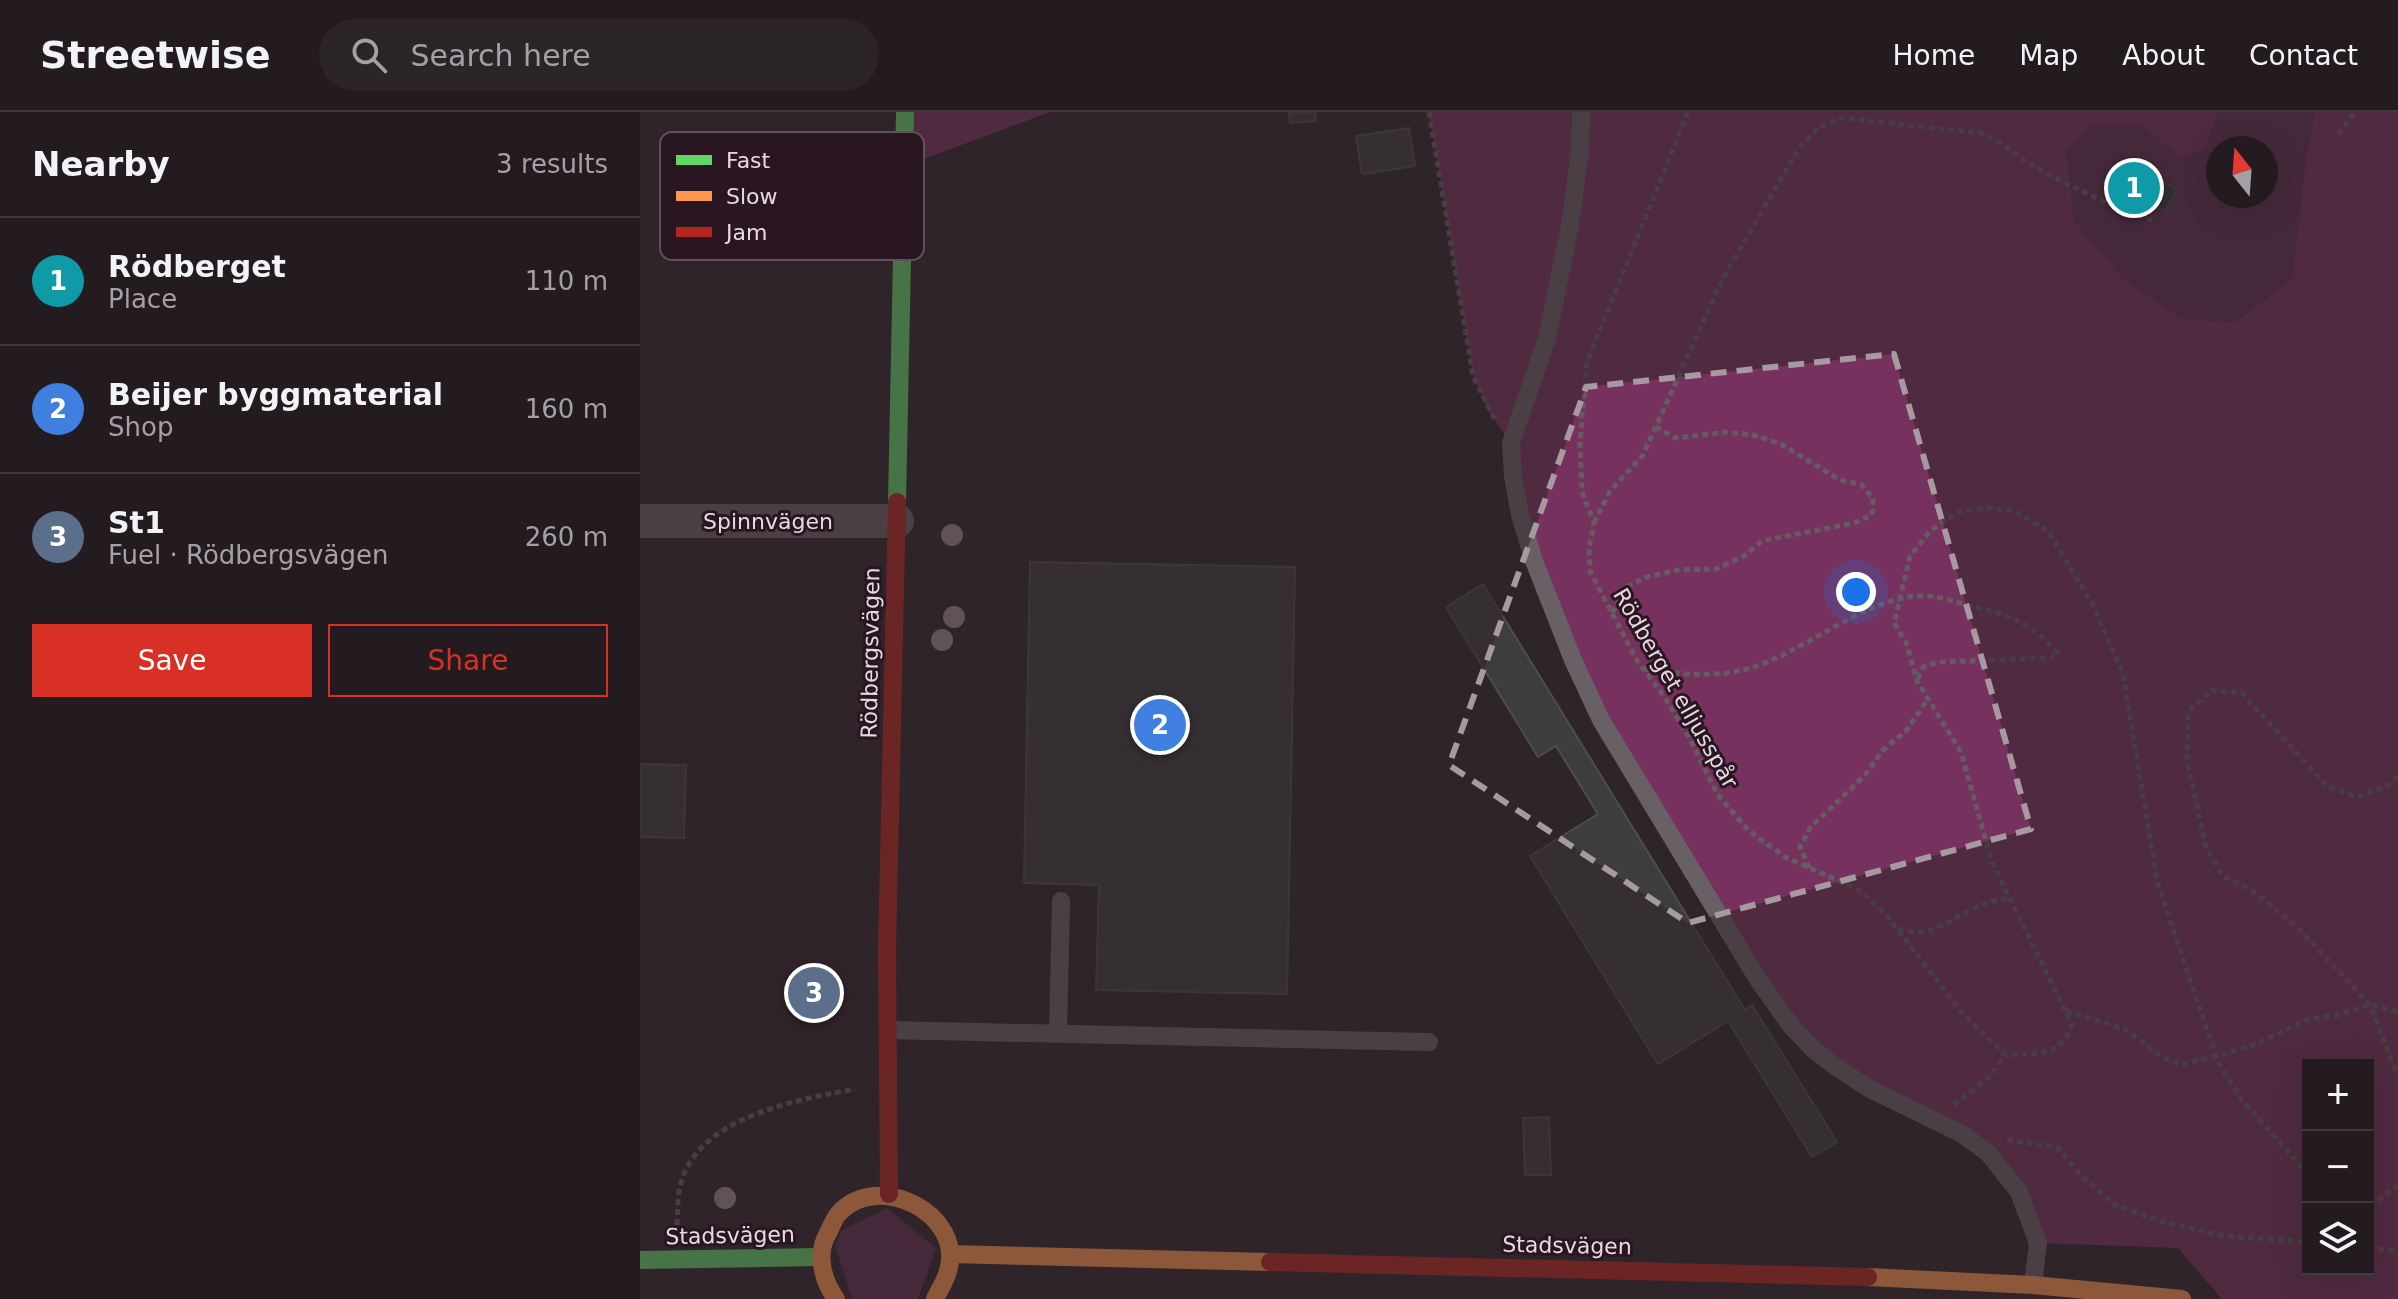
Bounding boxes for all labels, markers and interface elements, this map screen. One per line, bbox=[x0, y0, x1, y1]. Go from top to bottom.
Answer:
search box bbox=[319, 19, 879, 91]
text: Streetwise bbox=[40, 33, 271, 77]
icon: search bbox=[347, 33, 391, 77]
text: Search here bbox=[411, 38, 591, 73]
text: Home bbox=[1892, 39, 1975, 72]
text: Map bbox=[2019, 39, 2078, 72]
text: About bbox=[2122, 39, 2205, 72]
text: Contact bbox=[2249, 39, 2358, 72]
legend bbox=[660, 132, 924, 260]
north arrow bbox=[2206, 136, 2278, 208]
text: Nearby bbox=[32, 144, 170, 184]
text: Fast bbox=[726, 148, 771, 173]
text: 3 results bbox=[496, 149, 608, 179]
pin: 1 bbox=[2108, 158, 2160, 218]
text: Slow bbox=[726, 184, 778, 209]
text: Jam bbox=[724, 220, 767, 245]
text: Rödberget bbox=[108, 249, 286, 284]
text: 1 bbox=[49, 266, 67, 296]
text: 110 m bbox=[525, 266, 608, 296]
text: Place bbox=[108, 284, 177, 314]
text: Beijer byggmaterial bbox=[108, 377, 443, 412]
text: 2 bbox=[49, 394, 67, 424]
text: 160 m bbox=[525, 394, 608, 424]
text: Shop bbox=[108, 412, 173, 442]
text: St1 bbox=[108, 505, 165, 540]
street label: Spinnvägen bbox=[703, 509, 833, 534]
text: 3 bbox=[49, 522, 67, 552]
text: 260 m bbox=[525, 522, 608, 552]
text: Fuel · Rödbergsvägen bbox=[108, 540, 388, 570]
street label: Rödbergsvägen bbox=[857, 567, 884, 739]
your location bbox=[1836, 572, 1876, 612]
street label: Rödberget elljusspår bbox=[1608, 584, 1743, 793]
button: Save bbox=[32, 624, 312, 697]
button: Share bbox=[328, 624, 608, 697]
pin: 2 bbox=[1134, 695, 1186, 755]
pin: 3 bbox=[788, 963, 840, 1023]
map controls bbox=[2302, 1059, 2374, 1275]
button: + bbox=[2302, 1059, 2374, 1131]
button: − bbox=[2302, 1131, 2374, 1203]
button: layers bbox=[2302, 1203, 2374, 1275]
street label: Stadsvägen bbox=[665, 1222, 795, 1249]
street label: Stadsvägen bbox=[1502, 1232, 1632, 1259]

